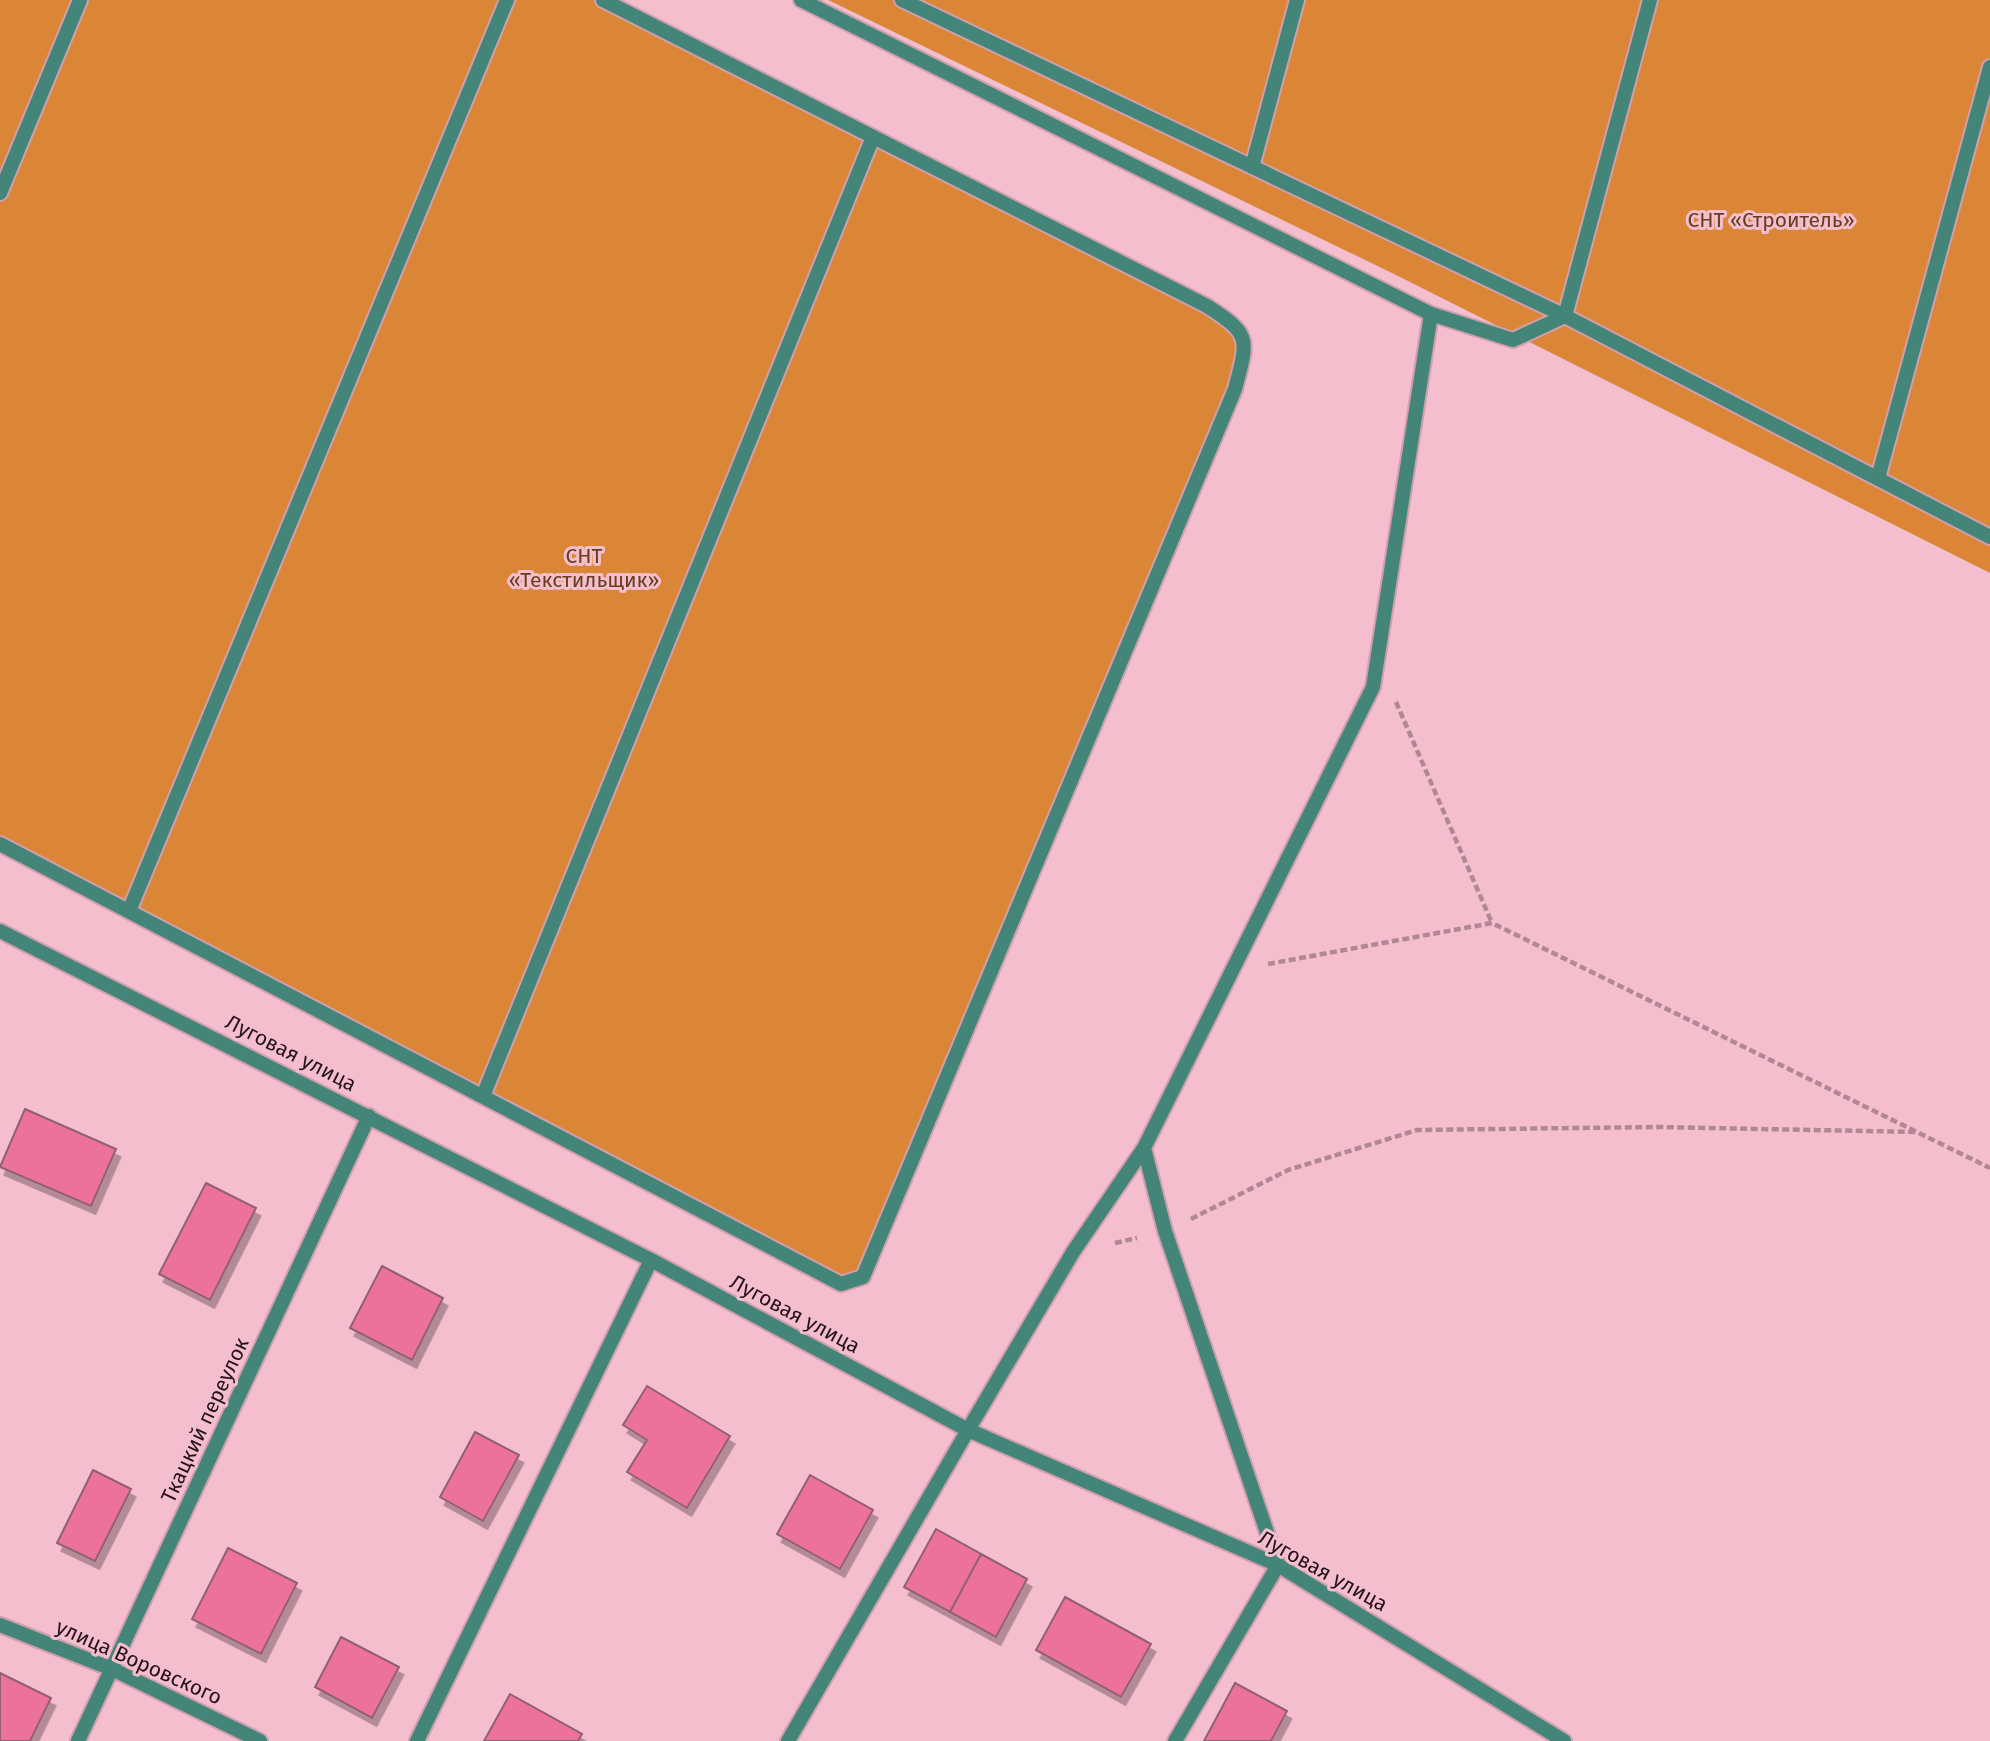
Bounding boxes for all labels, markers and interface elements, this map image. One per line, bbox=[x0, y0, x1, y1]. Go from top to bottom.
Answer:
park label: СНТ «Строитель» bbox=[1687, 207, 1855, 233]
park label: СНТ «Текстильщик» bbox=[509, 543, 659, 593]
street label: Луговая улица bbox=[221, 1009, 361, 1097]
street label: Луговая улица bbox=[725, 1269, 865, 1359]
street label: Ткацкий переулок bbox=[155, 1333, 255, 1507]
street label: Луговая улица bbox=[1254, 1525, 1392, 1617]
street label: улица Воровского bbox=[52, 1614, 226, 1710]

